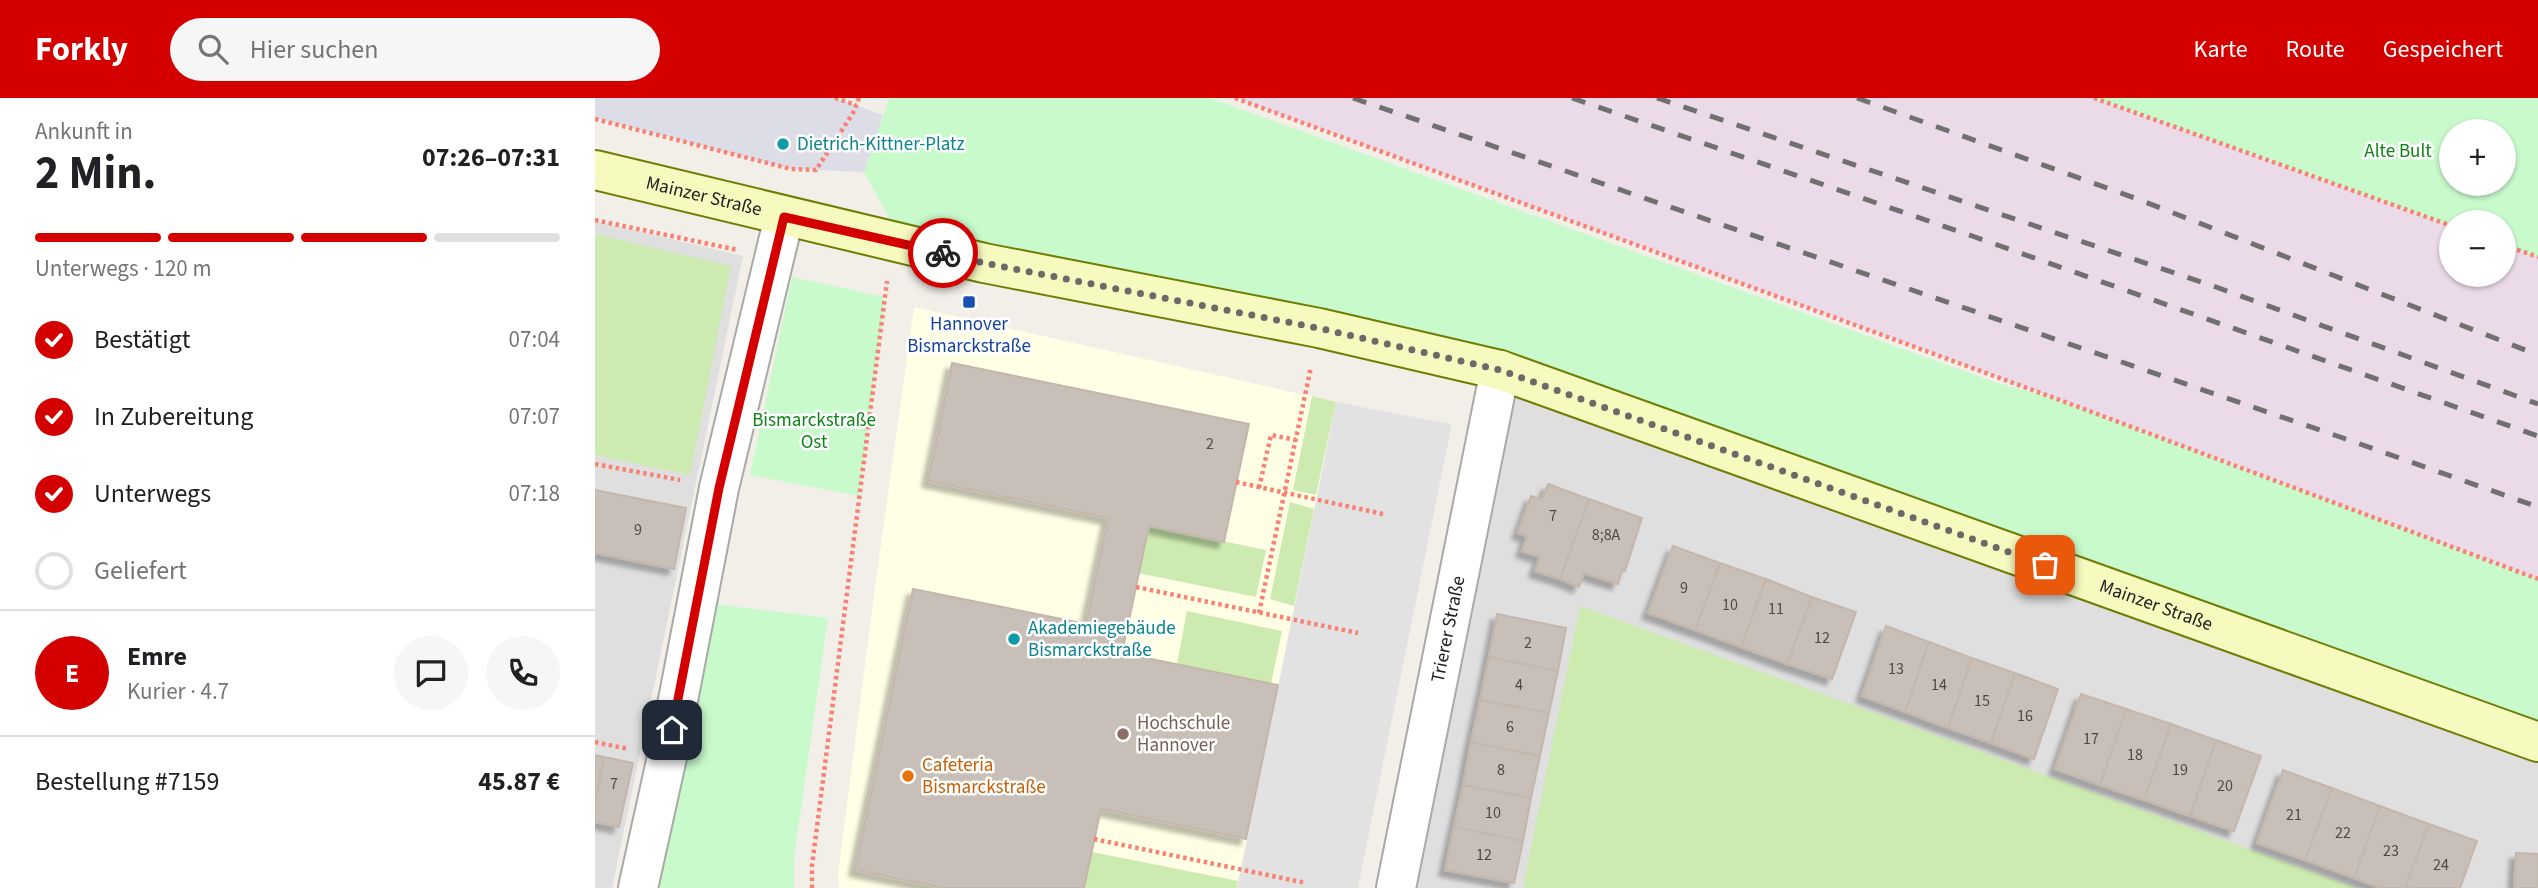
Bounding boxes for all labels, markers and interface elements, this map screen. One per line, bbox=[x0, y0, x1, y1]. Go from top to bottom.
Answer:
search box bbox=[170, 18, 660, 81]
text: Forkly bbox=[35, 26, 128, 73]
icon: search bbox=[194, 30, 232, 68]
text: Hier suchen bbox=[250, 31, 378, 68]
text: Karte bbox=[2194, 32, 2248, 67]
text: Route bbox=[2286, 32, 2345, 67]
text: Gespeichert bbox=[2383, 32, 2503, 67]
text: Ankunft in bbox=[35, 115, 133, 148]
map controls bbox=[2439, 119, 2516, 287]
button: + bbox=[2439, 119, 2516, 196]
place label: Dietrich-Kittner-Platz bbox=[797, 131, 965, 158]
marker: Dietrich-Kittner-Platz bbox=[775, 136, 791, 152]
park label: Alte Bult bbox=[2364, 138, 2432, 165]
text: 07:26–07:31 bbox=[422, 139, 560, 176]
text: 2 Min. bbox=[35, 141, 156, 206]
street label: Mainzer Straße bbox=[643, 169, 765, 223]
button: − bbox=[2439, 210, 2516, 287]
courier bbox=[908, 218, 978, 288]
icon: bike bbox=[924, 234, 962, 272]
text: Unterwegs · 120 m bbox=[35, 252, 211, 285]
marker: Hannover Bismarckstraße bbox=[961, 294, 977, 310]
place label: Hannover Bismarckstraße bbox=[907, 311, 1031, 360]
icon: check bbox=[35, 321, 73, 359]
text: Bestätigt bbox=[94, 321, 191, 358]
text: 07:04 bbox=[509, 323, 560, 356]
icon: check bbox=[35, 398, 73, 436]
text: In Zubereitung bbox=[94, 398, 253, 435]
text: 07:07 bbox=[509, 400, 560, 433]
park label: Bismarckstraße Ost bbox=[752, 407, 876, 456]
house number: 2 bbox=[1206, 433, 1214, 455]
icon: check bbox=[35, 475, 73, 513]
text: Unterwegs bbox=[94, 475, 211, 512]
text: 07:18 bbox=[509, 477, 560, 510]
house number: 7 bbox=[1549, 505, 1557, 527]
house number: 9 bbox=[634, 519, 642, 541]
house number: 8;8A bbox=[1592, 524, 1621, 546]
pin bbox=[2015, 535, 2075, 595]
icon: bag bbox=[2026, 546, 2064, 584]
text: Geliefert bbox=[94, 552, 187, 589]
street label: Mainzer Straße bbox=[2096, 572, 2216, 638]
street label: Trierer Straße bbox=[1424, 573, 1472, 685]
house number: 9 bbox=[1680, 577, 1688, 599]
house number: 10 bbox=[1722, 594, 1738, 616]
house number: 11 bbox=[1768, 598, 1784, 620]
place label: Akademiegebäude Bismarckstraße bbox=[1028, 615, 1176, 664]
house number: 12 bbox=[1814, 627, 1830, 649]
marker: Akademiegebäude Bismarckstraße bbox=[1006, 631, 1022, 647]
house number: 2 bbox=[1524, 632, 1532, 654]
button: chat bbox=[394, 636, 468, 710]
button: phone bbox=[486, 636, 560, 710]
text: Emre bbox=[127, 638, 187, 675]
text: E bbox=[65, 655, 79, 692]
house number: 13 bbox=[1888, 658, 1904, 680]
house number: 4 bbox=[1515, 674, 1523, 696]
house number: 14 bbox=[1931, 674, 1947, 696]
text: Kurier · 4.7 bbox=[127, 675, 229, 708]
house number: 15 bbox=[1974, 690, 1990, 712]
pin bbox=[642, 700, 702, 760]
house number: 16 bbox=[2017, 705, 2033, 727]
place label: Hochschule Hannover bbox=[1137, 710, 1230, 759]
icon: home bbox=[653, 711, 691, 749]
house number: 6 bbox=[1506, 716, 1514, 738]
marker: Hochschule Hannover bbox=[1115, 726, 1131, 742]
house number: 17 bbox=[2083, 728, 2099, 750]
house number: 18 bbox=[2127, 744, 2143, 766]
place label: Cafeteria Bismarckstraße bbox=[922, 752, 1046, 801]
house number: 8 bbox=[1497, 759, 1505, 781]
house number: 19 bbox=[2172, 759, 2188, 781]
text: Bestellung #7159 bbox=[35, 763, 219, 800]
text: 45.87 € bbox=[478, 763, 560, 800]
marker: Cafeteria Bismarckstraße bbox=[900, 768, 916, 784]
house number: 7 bbox=[610, 773, 618, 795]
house number: 20 bbox=[2217, 775, 2233, 797]
house number: 10 bbox=[1485, 802, 1501, 824]
house number: 21 bbox=[2286, 804, 2302, 826]
house number: 22 bbox=[2335, 822, 2351, 844]
house number: 23 bbox=[2383, 840, 2399, 862]
house number: 12 bbox=[1476, 844, 1492, 866]
house number: 24 bbox=[2433, 854, 2449, 876]

